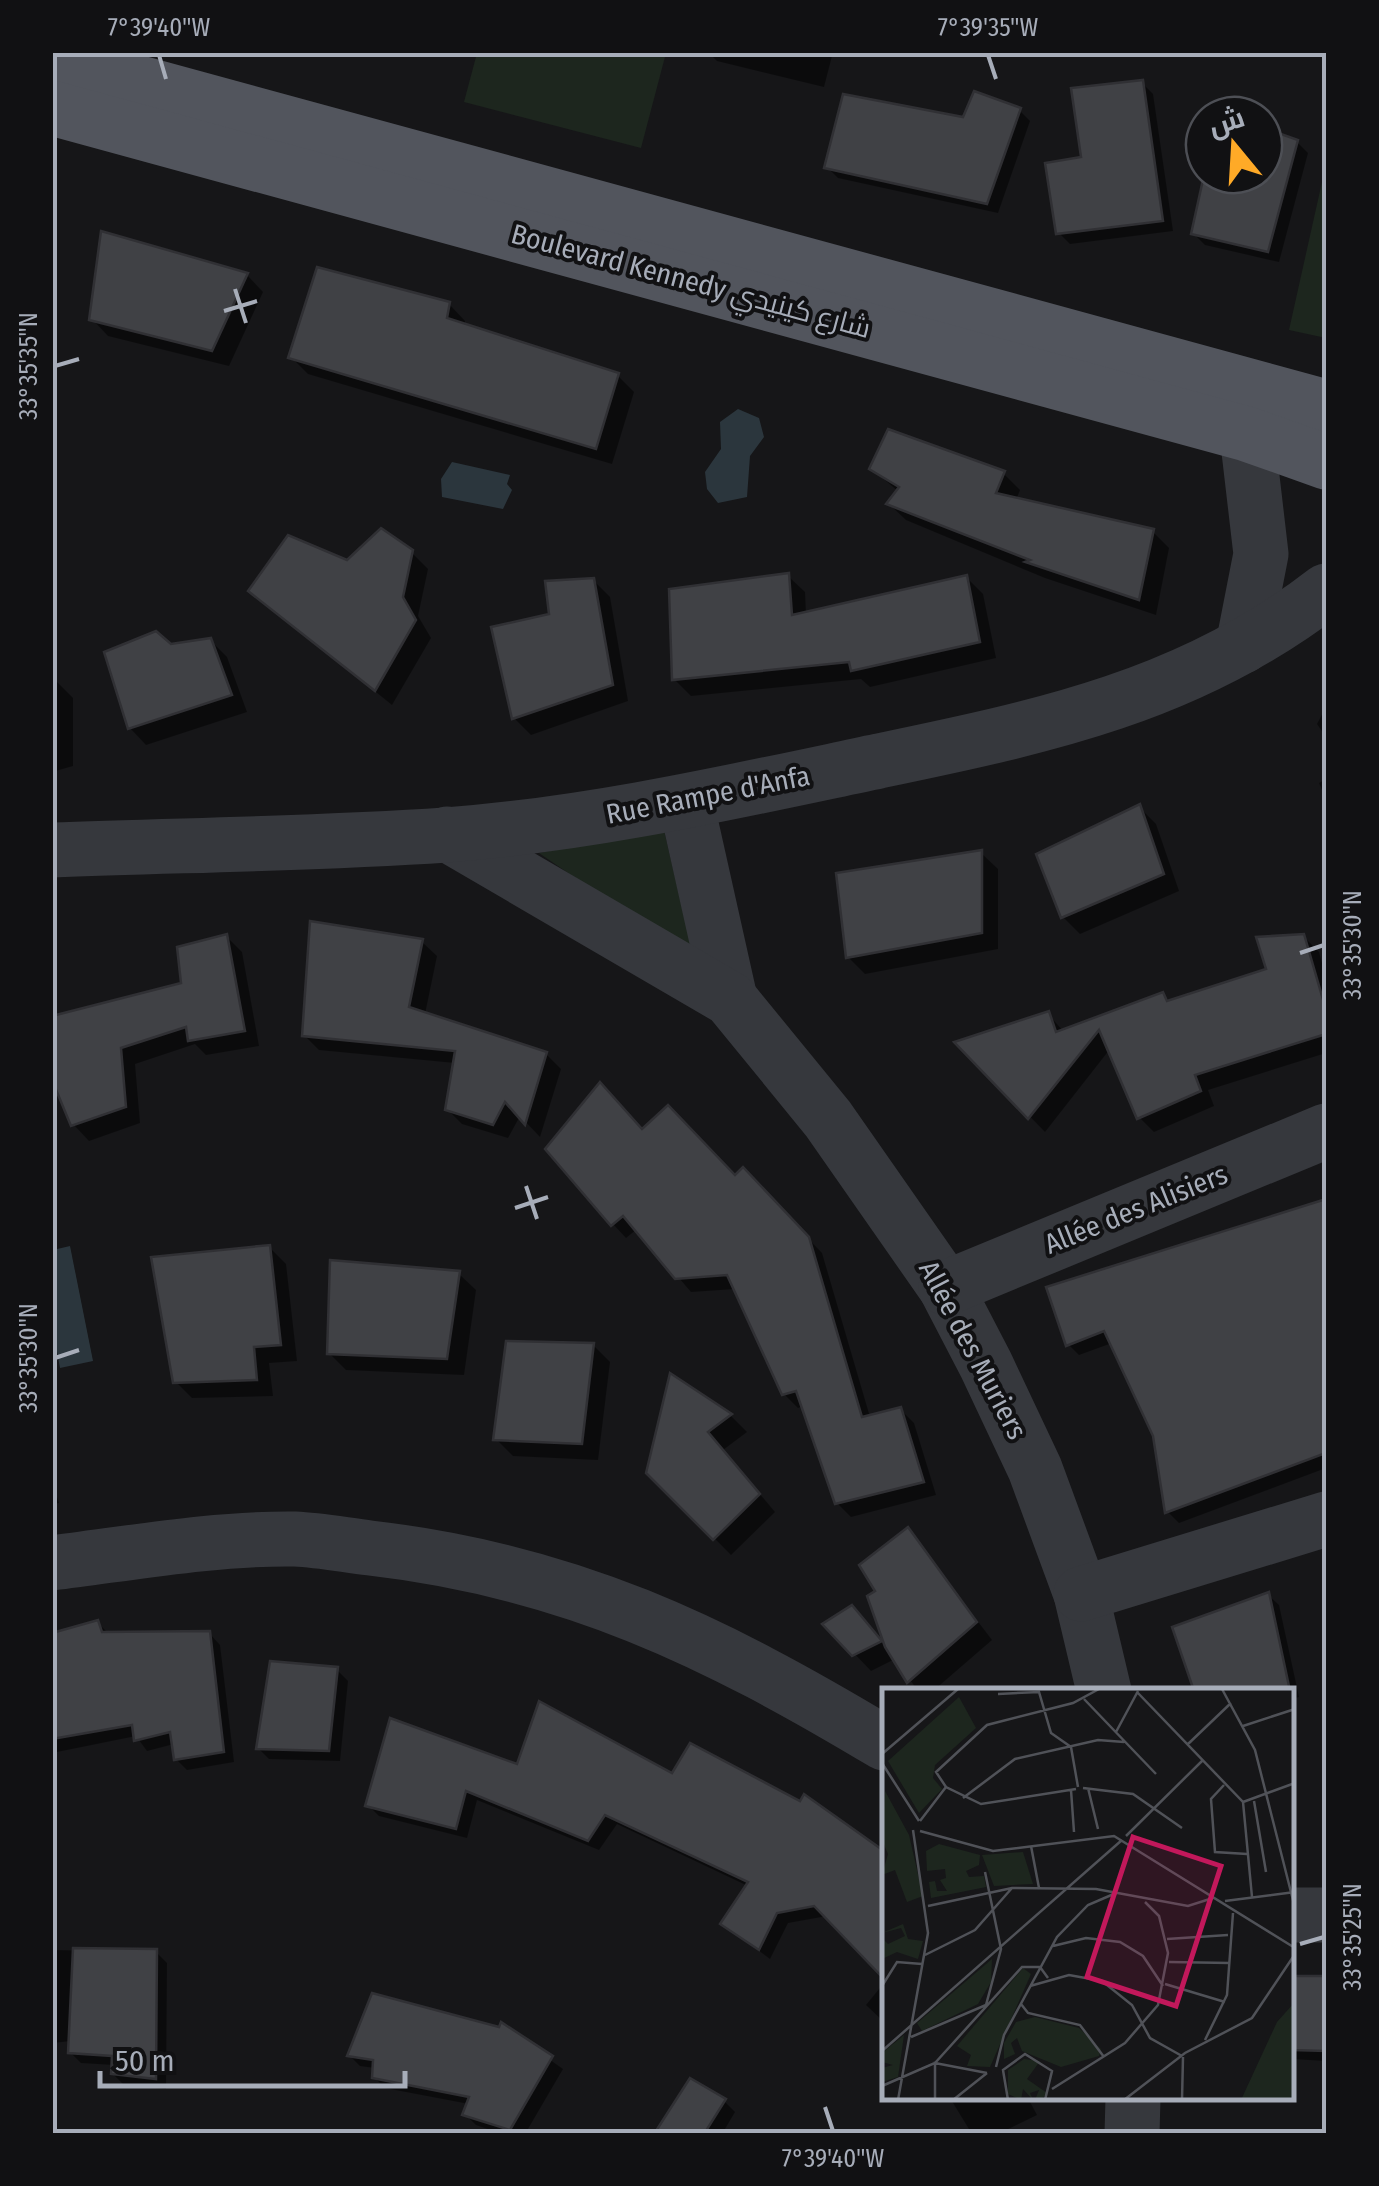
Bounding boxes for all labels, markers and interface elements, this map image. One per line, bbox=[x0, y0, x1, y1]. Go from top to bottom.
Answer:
text: 7°39'40"W bbox=[108, 13, 210, 43]
text: 7°39'35"W bbox=[938, 13, 1039, 43]
north arrow bbox=[1184, 95, 1284, 195]
text: ش bbox=[1204, 100, 1249, 143]
street label: Boulevard Kennedy شارع كينيدي bbox=[506, 217, 874, 350]
text: 33°35'35"N bbox=[14, 312, 44, 420]
street label: Rue Rampe d'Anfa bbox=[603, 759, 813, 831]
text: 33°35'30"N bbox=[1338, 890, 1368, 1000]
street label: Allée des Alisiers bbox=[1040, 1157, 1232, 1261]
street label: Allée des Muriers bbox=[912, 1255, 1034, 1445]
text: 33°35'30"N bbox=[14, 1303, 44, 1413]
inset map bbox=[882, 1688, 1294, 2101]
text: 33°35'25"N bbox=[1338, 1883, 1368, 1991]
scale bar bbox=[100, 2026, 405, 2088]
text: 50 m bbox=[115, 2043, 175, 2079]
text: 7°39'40"W bbox=[782, 2144, 884, 2174]

